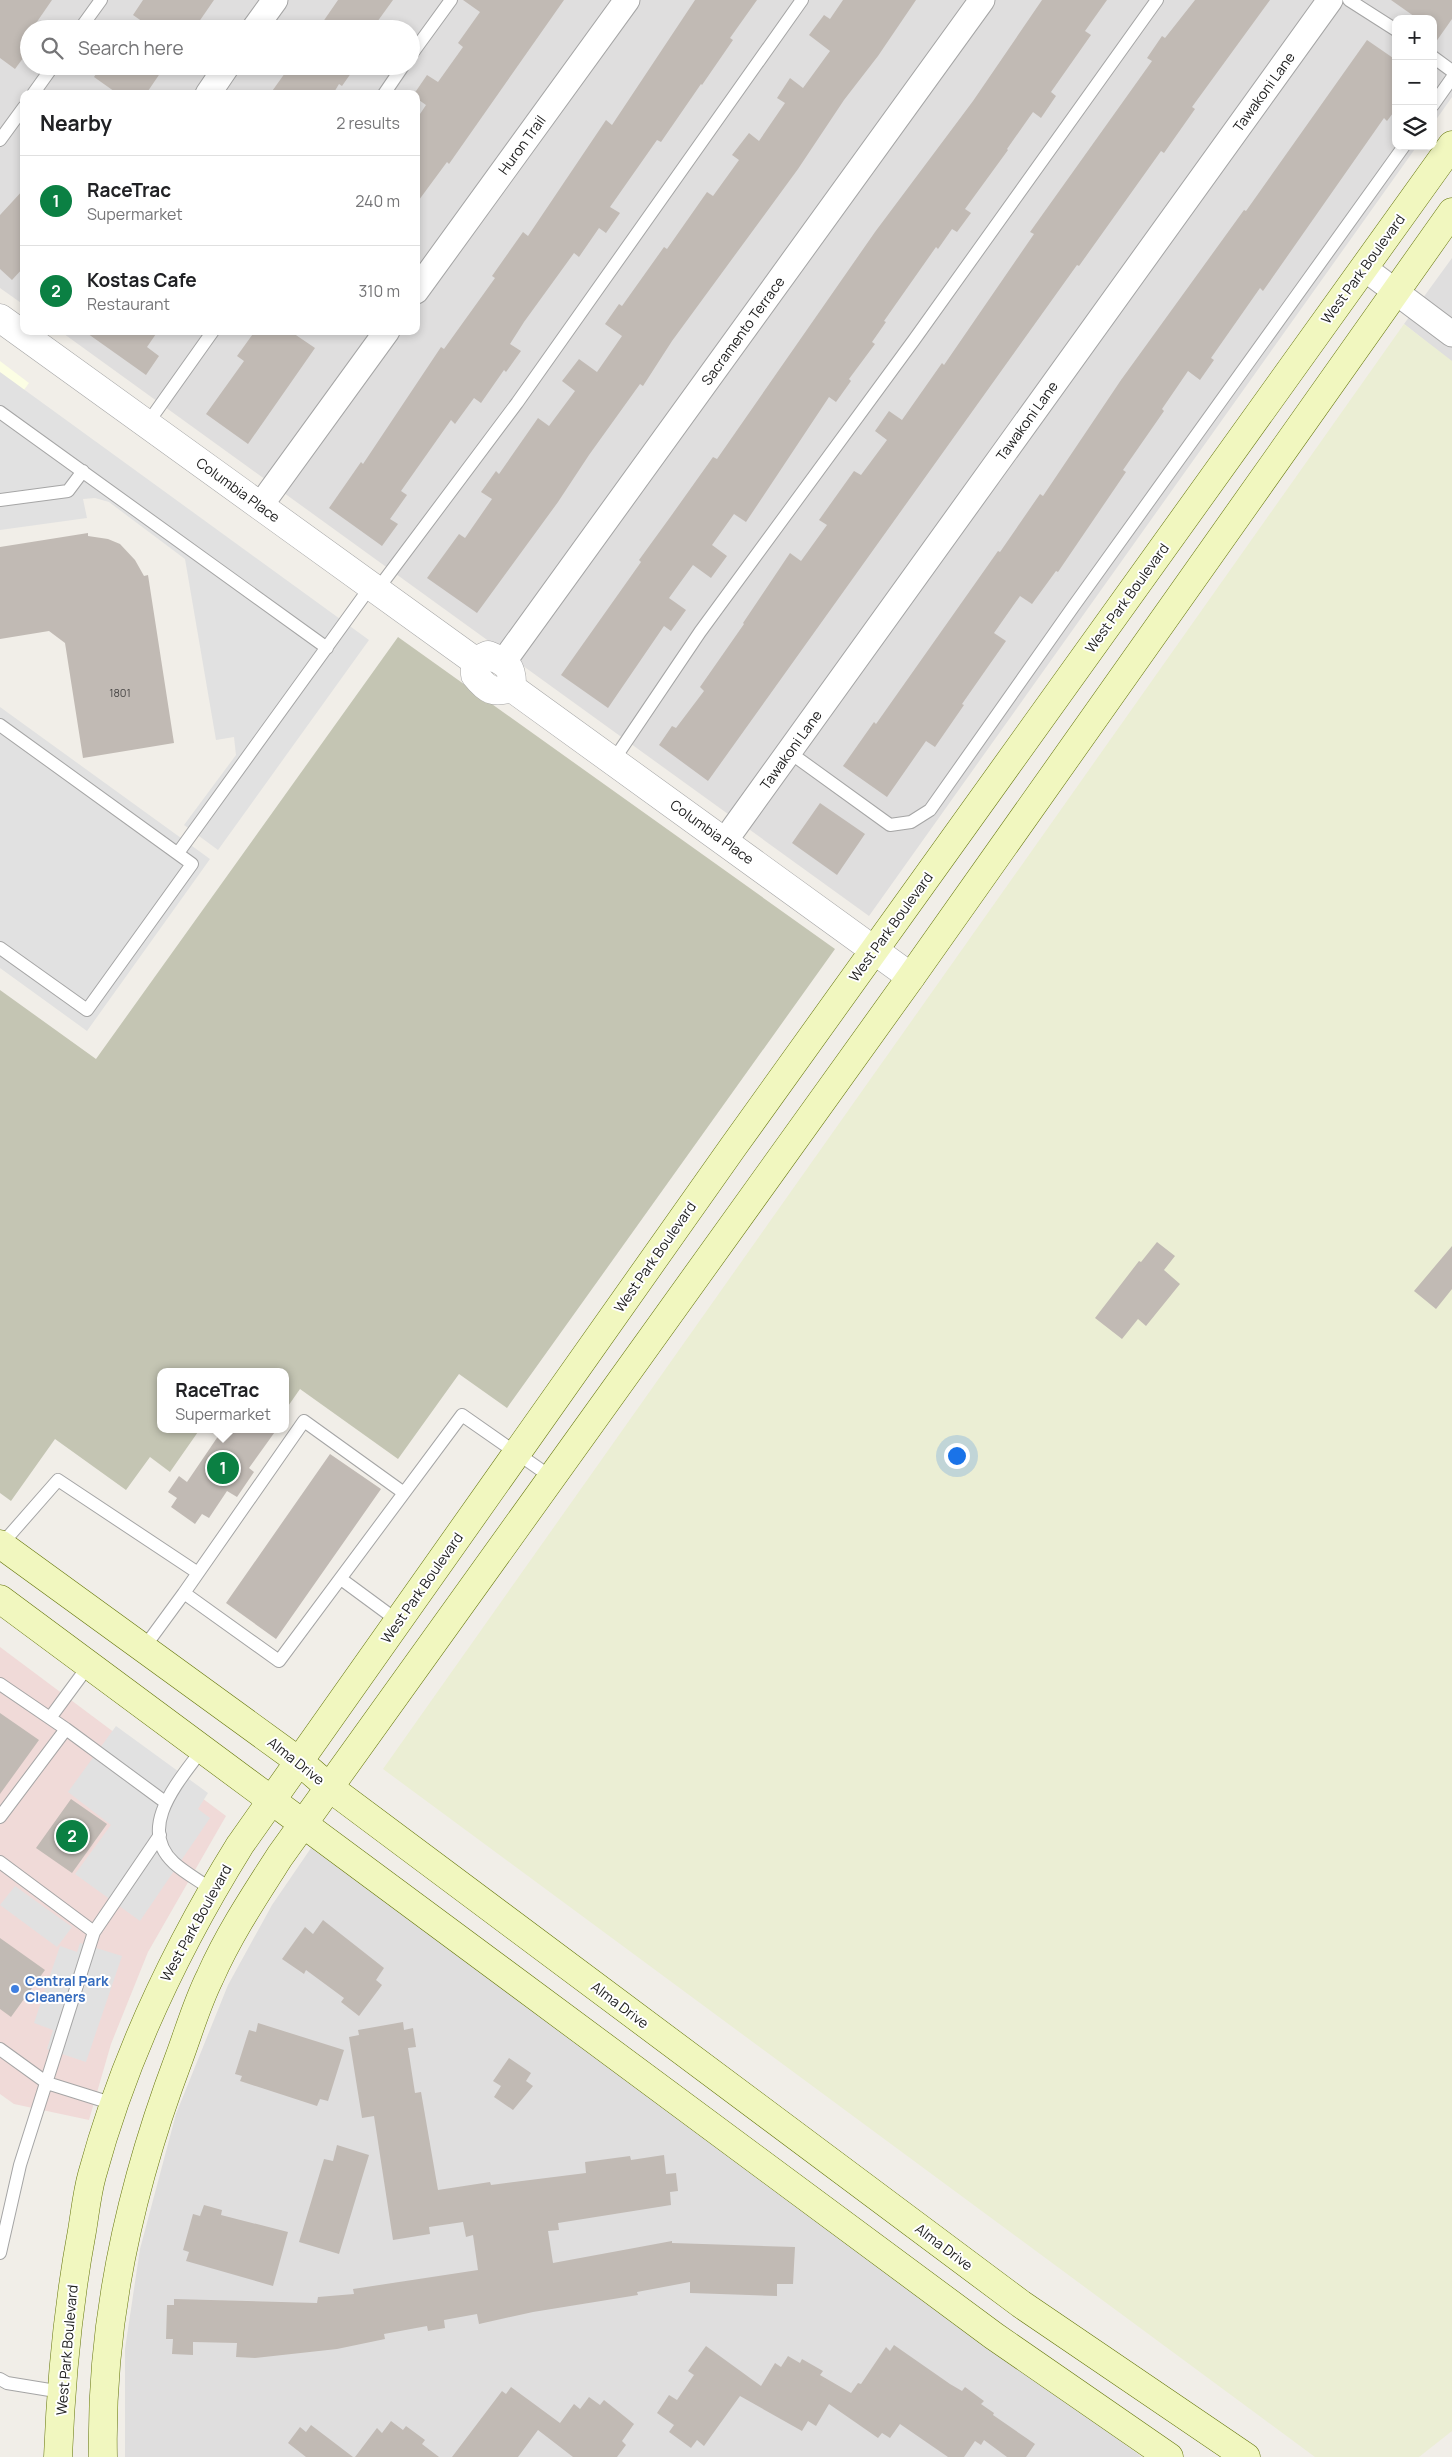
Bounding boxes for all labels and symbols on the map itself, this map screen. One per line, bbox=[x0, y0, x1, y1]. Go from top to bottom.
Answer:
street label: Tawakoni Lane bbox=[1228, 48, 1299, 135]
street label: Huron Trail bbox=[494, 111, 550, 178]
street label: West Park Boulevard bbox=[1316, 210, 1409, 327]
street label: Sacramento Terrace bbox=[697, 273, 788, 389]
street label: Tawakoni Lane bbox=[991, 377, 1062, 464]
street label: Columbia Place bbox=[193, 453, 284, 526]
street label: West Park Boulevard bbox=[1080, 539, 1173, 656]
house number: 1801 bbox=[109, 685, 131, 700]
street label: Tawakoni Lane bbox=[755, 706, 826, 793]
street label: Columbia Place bbox=[667, 795, 758, 868]
street label: West Park Boulevard bbox=[844, 868, 937, 985]
street label: West Park Boulevard bbox=[609, 1198, 700, 1316]
your location bbox=[944, 1443, 970, 1469]
pin: 1 bbox=[207, 1449, 239, 1487]
street label: West Park Boulevard bbox=[376, 1529, 467, 1647]
street label: Alma Drive bbox=[264, 1732, 329, 1789]
pin: 2 bbox=[56, 1817, 88, 1855]
street label: West Park Boulevard bbox=[156, 1861, 236, 1985]
place label: Central Park Cleaners bbox=[25, 1971, 109, 2006]
street label: Alma Drive bbox=[588, 1977, 653, 2032]
marker: Central Park Cleaners bbox=[9, 1983, 21, 1995]
street label: Alma Drive bbox=[912, 2219, 977, 2274]
street label: West Park Boulevard bbox=[51, 2284, 82, 2416]

